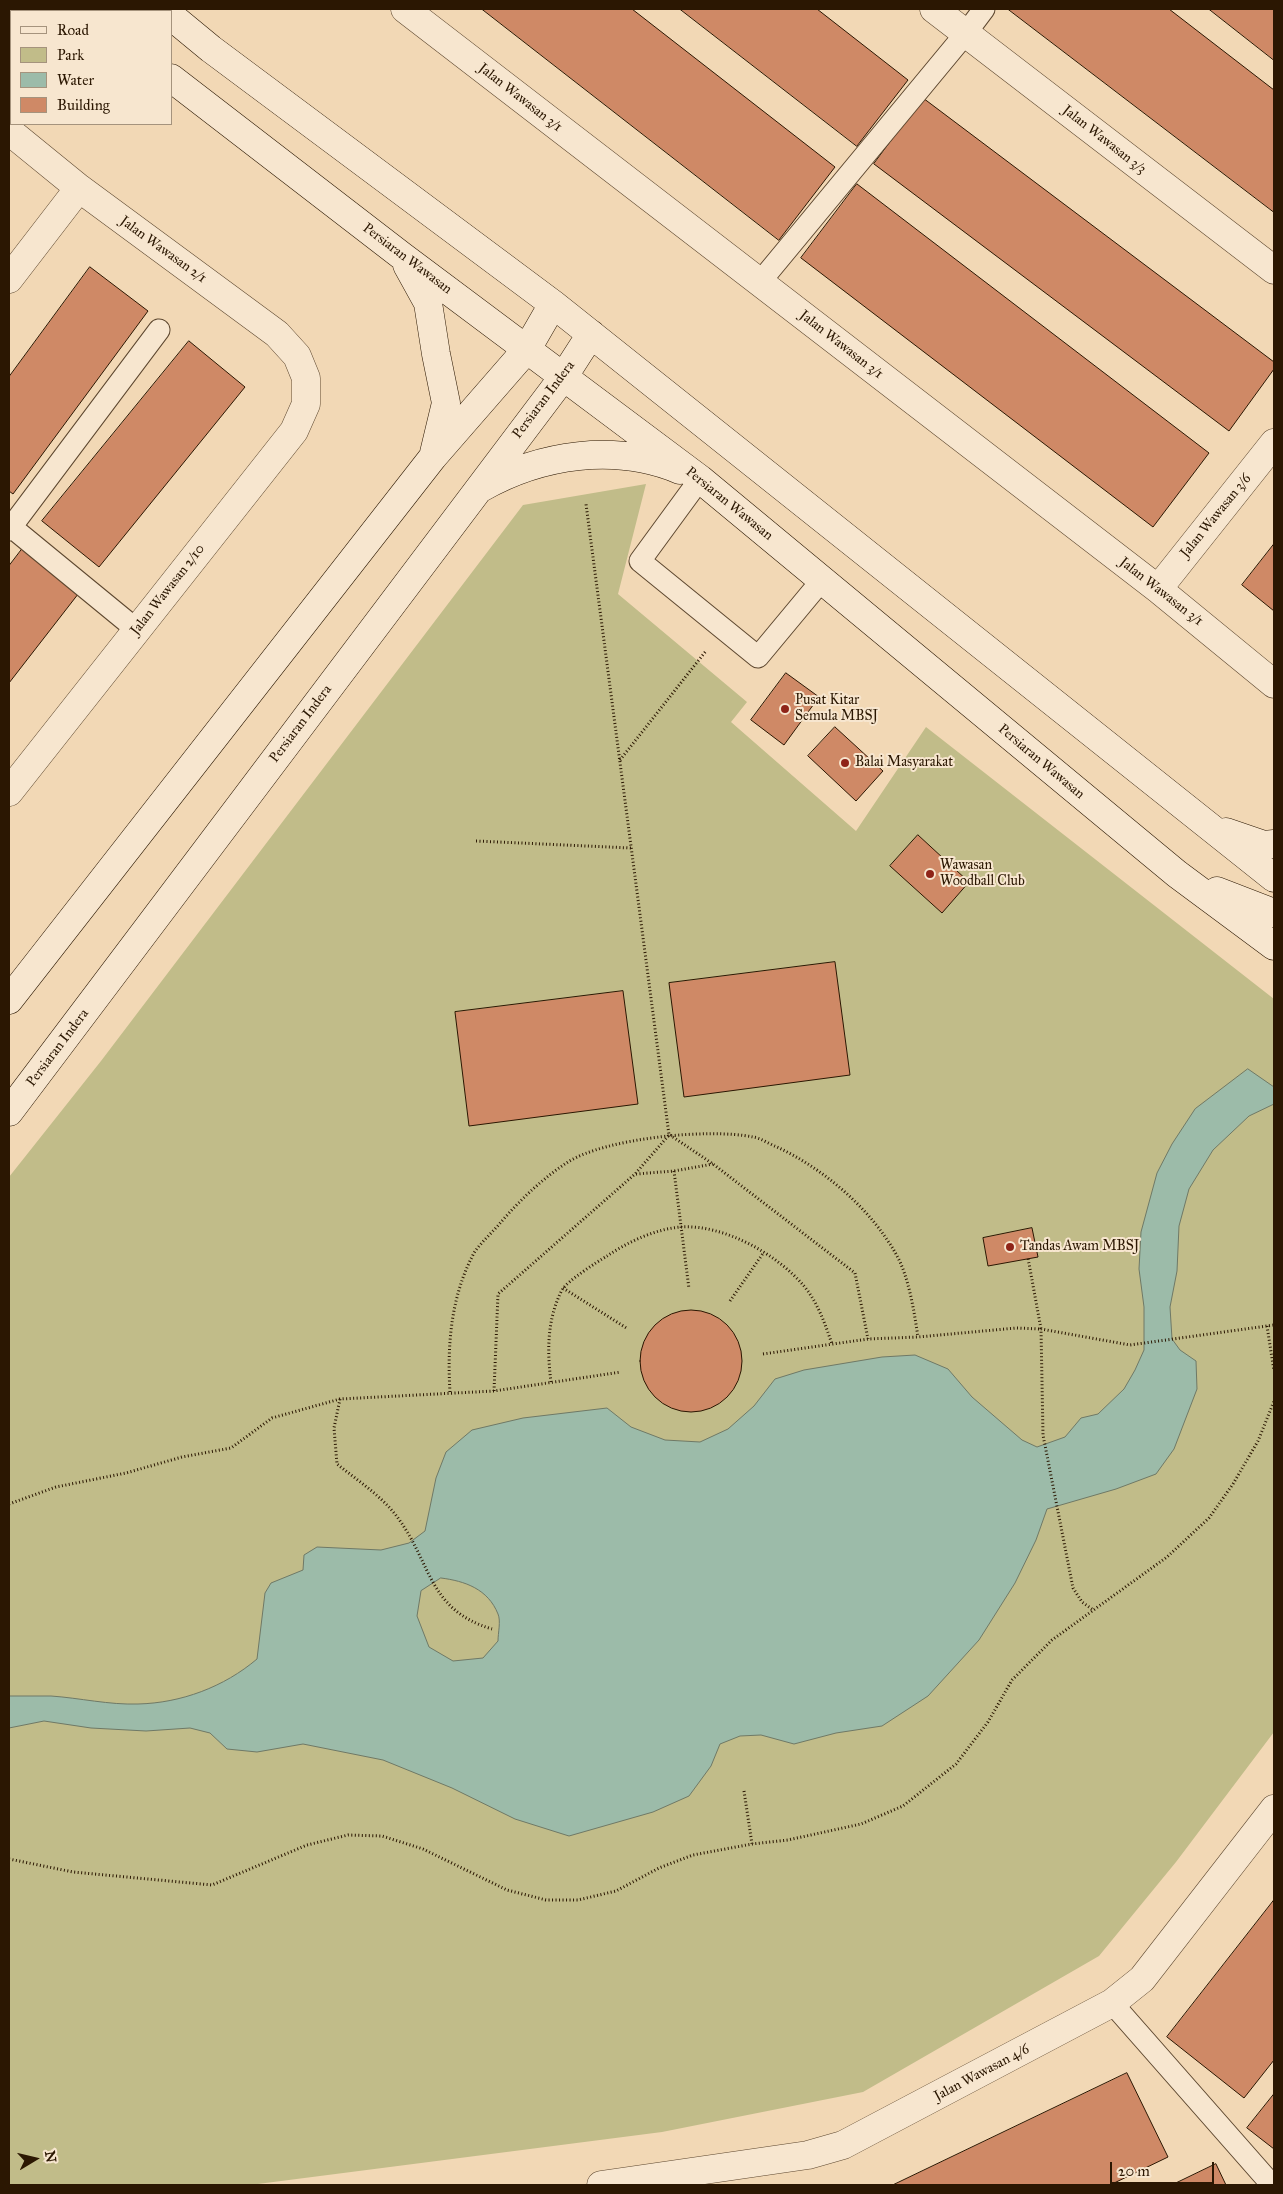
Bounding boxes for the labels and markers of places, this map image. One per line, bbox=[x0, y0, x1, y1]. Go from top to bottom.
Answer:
place label: Pusat Kitar Semula MBSJ bbox=[795, 693, 878, 726]
marker: Pusat Kitar Semula MBSJ bbox=[779, 703, 791, 715]
place label: Balai Masyarakat bbox=[855, 755, 953, 771]
marker: Balai Masyarakat bbox=[839, 757, 851, 769]
place label: Wawasan Woodball Club bbox=[940, 858, 1025, 890]
marker: Wawasan Woodball Club bbox=[924, 868, 936, 880]
place label: Tandas Awam MBSJ bbox=[1020, 1239, 1140, 1255]
marker: Tandas Awam MBSJ bbox=[1004, 1241, 1016, 1253]

